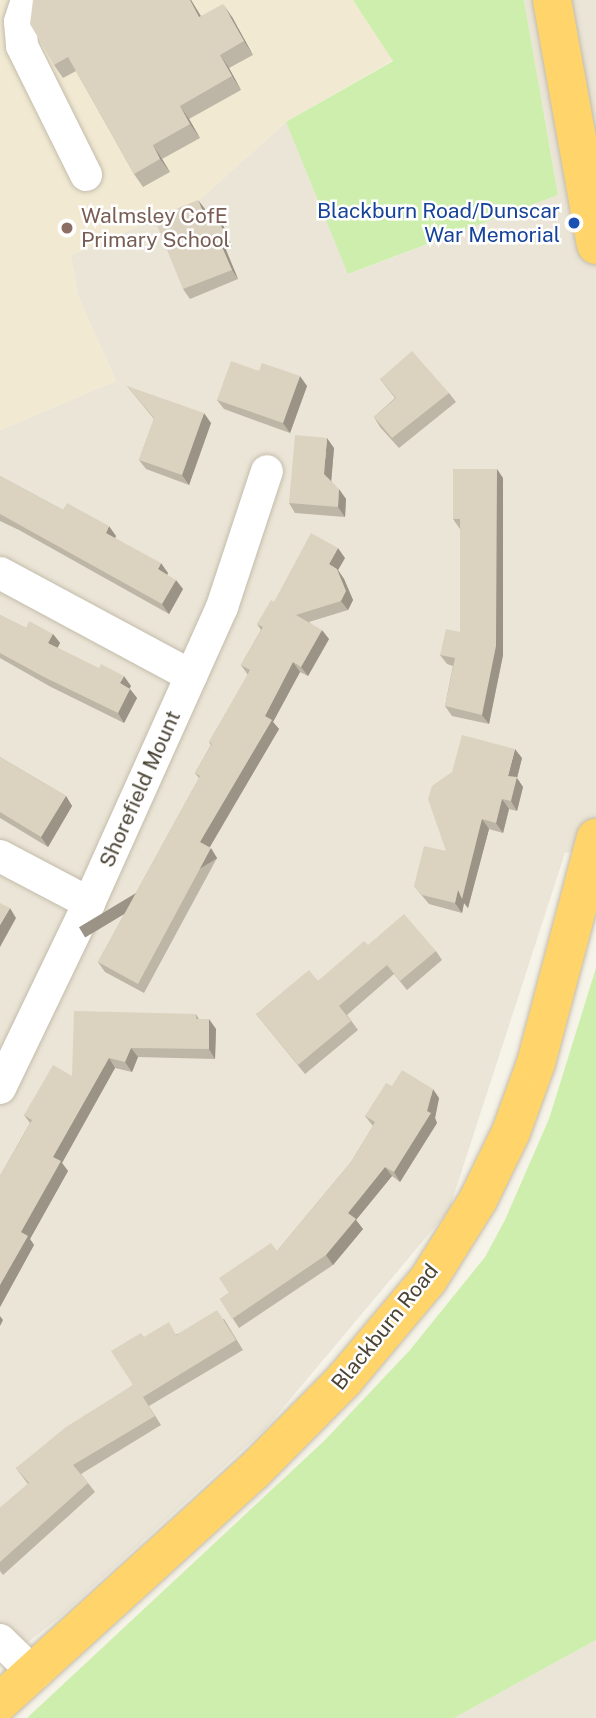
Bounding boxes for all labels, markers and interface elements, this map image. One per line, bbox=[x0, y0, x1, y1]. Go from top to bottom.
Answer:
place label: Blackburn Road/Dunscar War Memorial bbox=[317, 198, 560, 248]
place label: Walmsley CofE Primary School bbox=[81, 203, 230, 253]
marker: Blackburn Road/Dunscar War Memorial bbox=[566, 215, 582, 231]
marker: Walmsley CofE Primary School bbox=[59, 220, 75, 236]
street label: Shorefield Mount bbox=[94, 707, 186, 871]
street label: Blackburn Road bbox=[326, 1259, 444, 1395]

